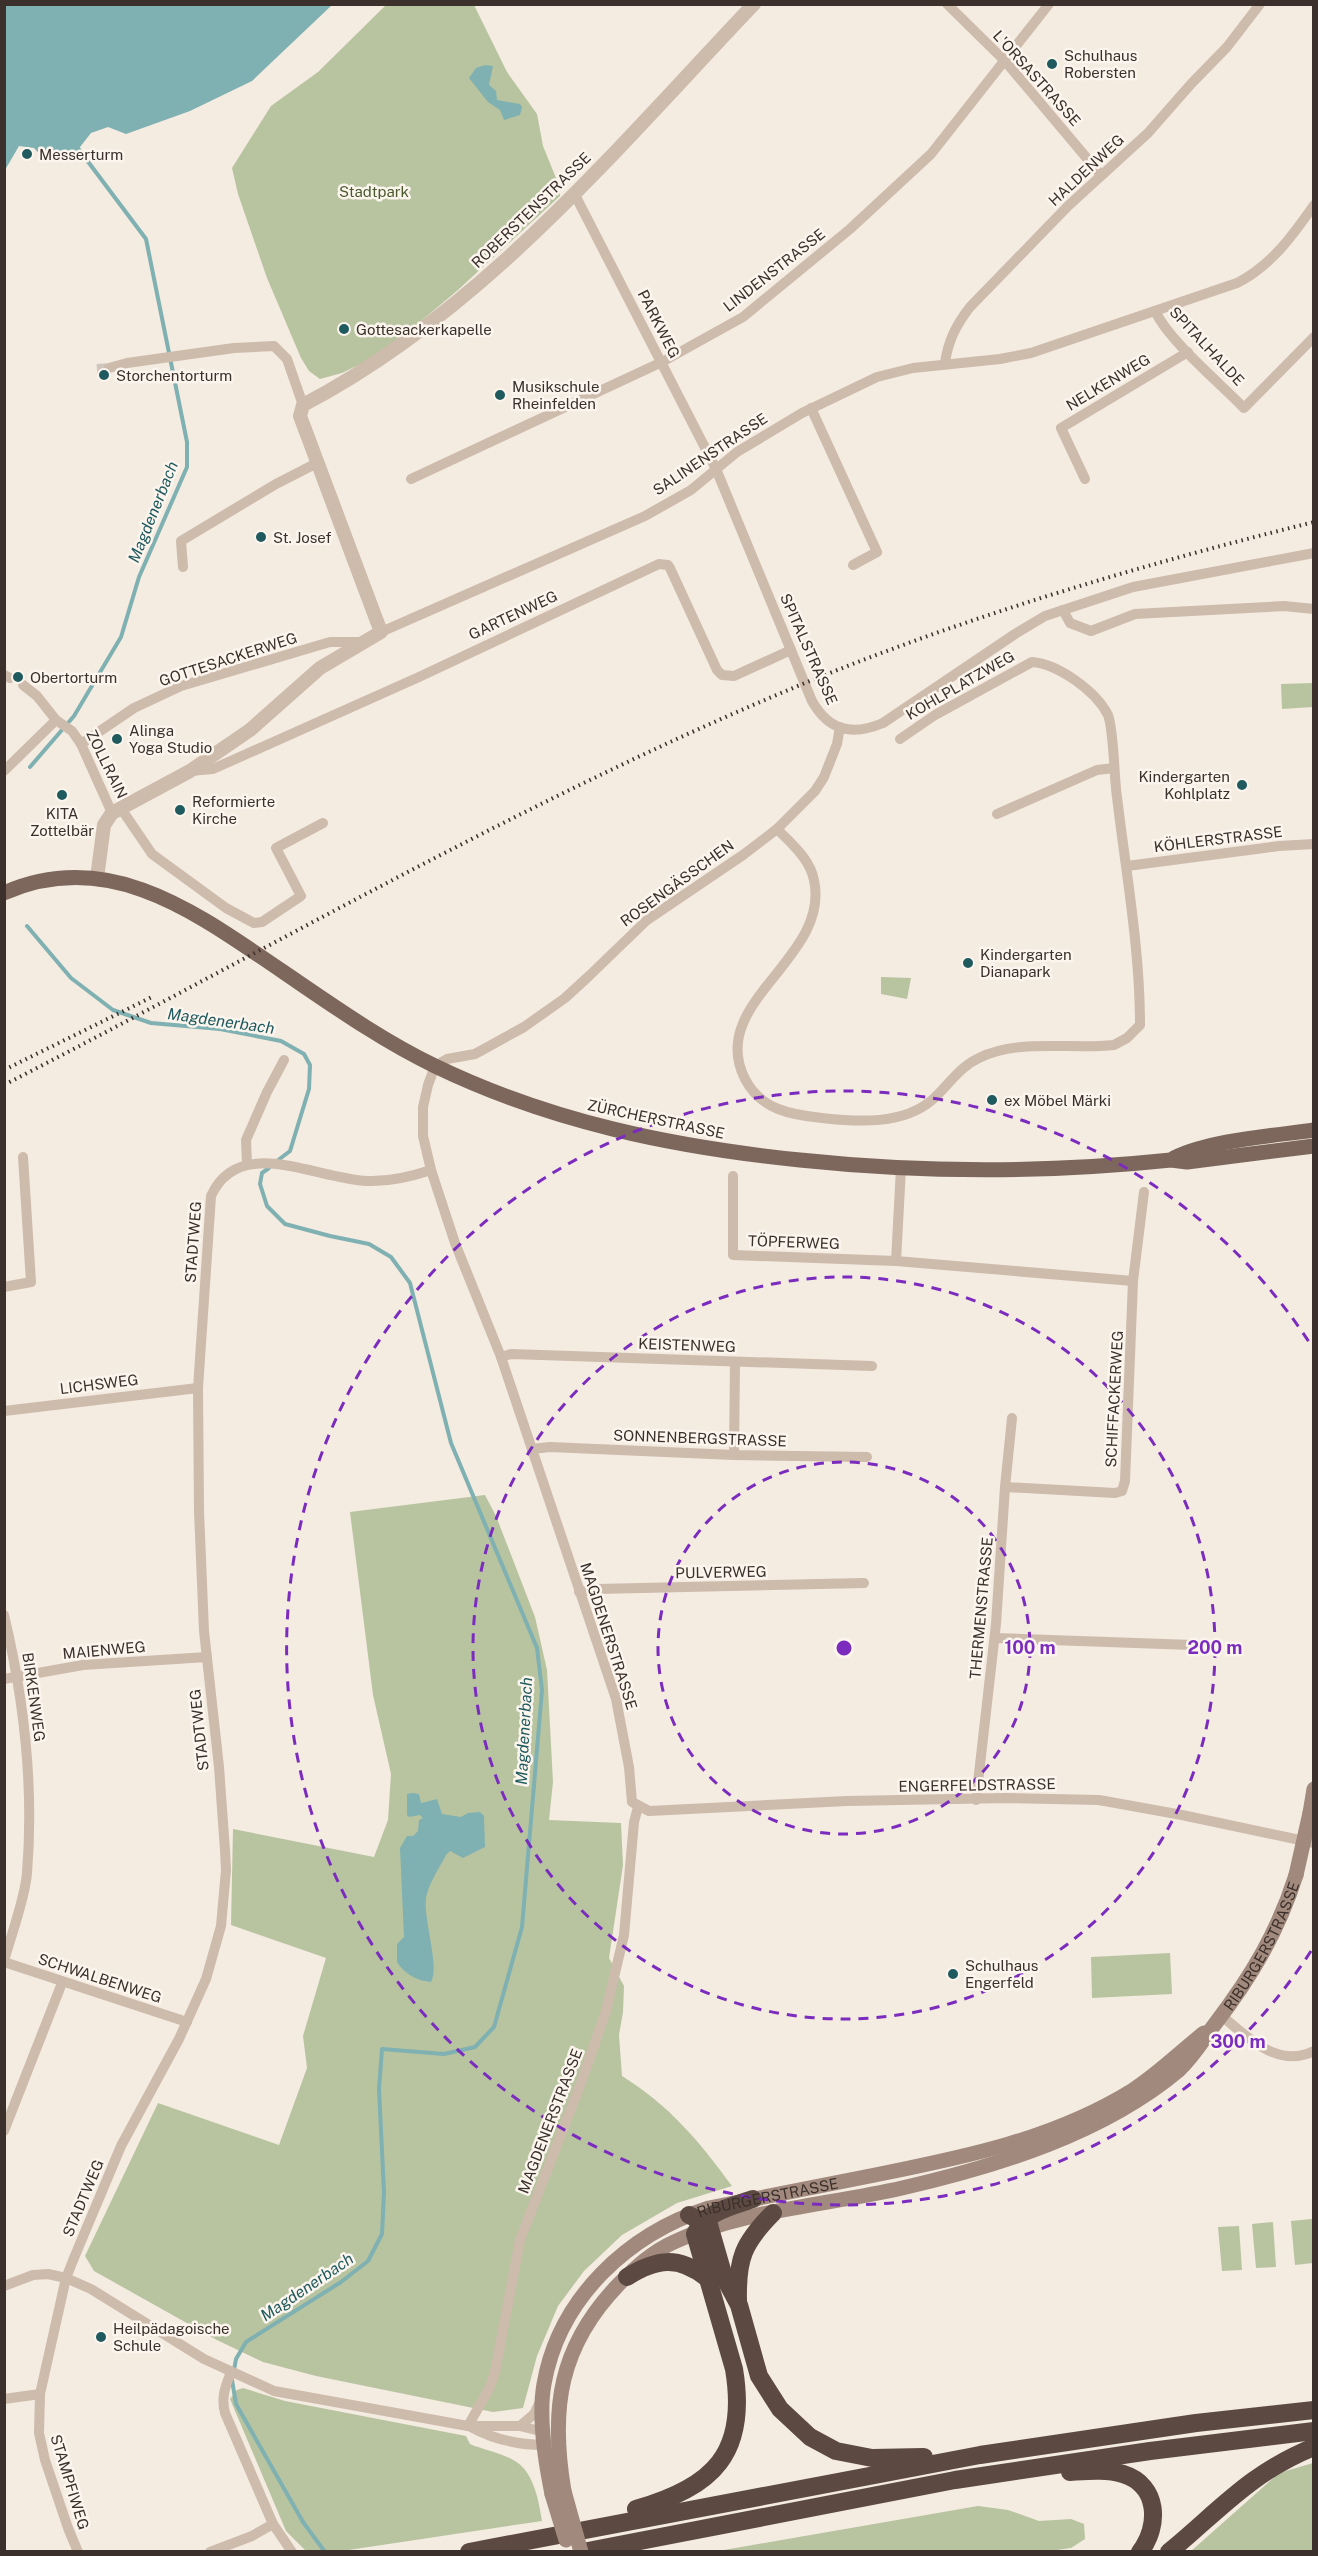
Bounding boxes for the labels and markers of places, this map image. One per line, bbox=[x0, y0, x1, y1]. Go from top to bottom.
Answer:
place label: Schulhaus Robersten bbox=[1064, 47, 1137, 81]
marker: Schulhaus Robersten bbox=[1045, 57, 1059, 71]
place label: Messerturm bbox=[39, 146, 123, 163]
marker: Messerturm bbox=[20, 147, 34, 161]
place label: Gottesackerkapelle bbox=[356, 321, 492, 338]
marker: Gottesackerkapelle bbox=[337, 322, 351, 336]
place label: Storchentorturm bbox=[116, 367, 232, 384]
marker: Storchentorturm bbox=[97, 368, 111, 382]
place label: Musikschule Rheinfelden bbox=[512, 378, 599, 412]
marker: Musikschule Rheinfelden bbox=[493, 388, 507, 402]
place label: St. Josef bbox=[273, 529, 332, 546]
marker: St. Josef bbox=[254, 530, 268, 544]
place label: Obertorturm bbox=[30, 669, 117, 686]
marker: Obertorturm bbox=[11, 670, 25, 684]
place label: Alinga Yoga Studio bbox=[129, 722, 212, 756]
marker: Alinga Yoga Studio bbox=[110, 732, 124, 746]
place label: Kindergarten Kohlplatz bbox=[1138, 768, 1230, 802]
marker: Kindergarten Kohlplatz bbox=[1235, 778, 1249, 792]
marker: KITA Zottelbär bbox=[55, 788, 69, 802]
place label: Reformierte Kirche bbox=[192, 793, 275, 827]
marker: Reformierte Kirche bbox=[173, 803, 187, 817]
place label: KITA Zottelbär bbox=[30, 805, 94, 839]
place label: Kindergarten Dianapark bbox=[980, 946, 1072, 980]
marker: Kindergarten Dianapark bbox=[961, 956, 975, 970]
place label: ex Möbel Märki bbox=[1004, 1092, 1111, 1109]
marker: ex Möbel Märki bbox=[985, 1093, 999, 1107]
centre of rings bbox=[834, 1638, 854, 1658]
place label: Schulhaus Engerfeld bbox=[965, 1957, 1038, 1991]
marker: Schulhaus Engerfeld bbox=[946, 1967, 960, 1981]
place label: Heilpädagoische Schule bbox=[113, 2320, 230, 2354]
marker: Heilpädagoische Schule bbox=[94, 2330, 108, 2344]

